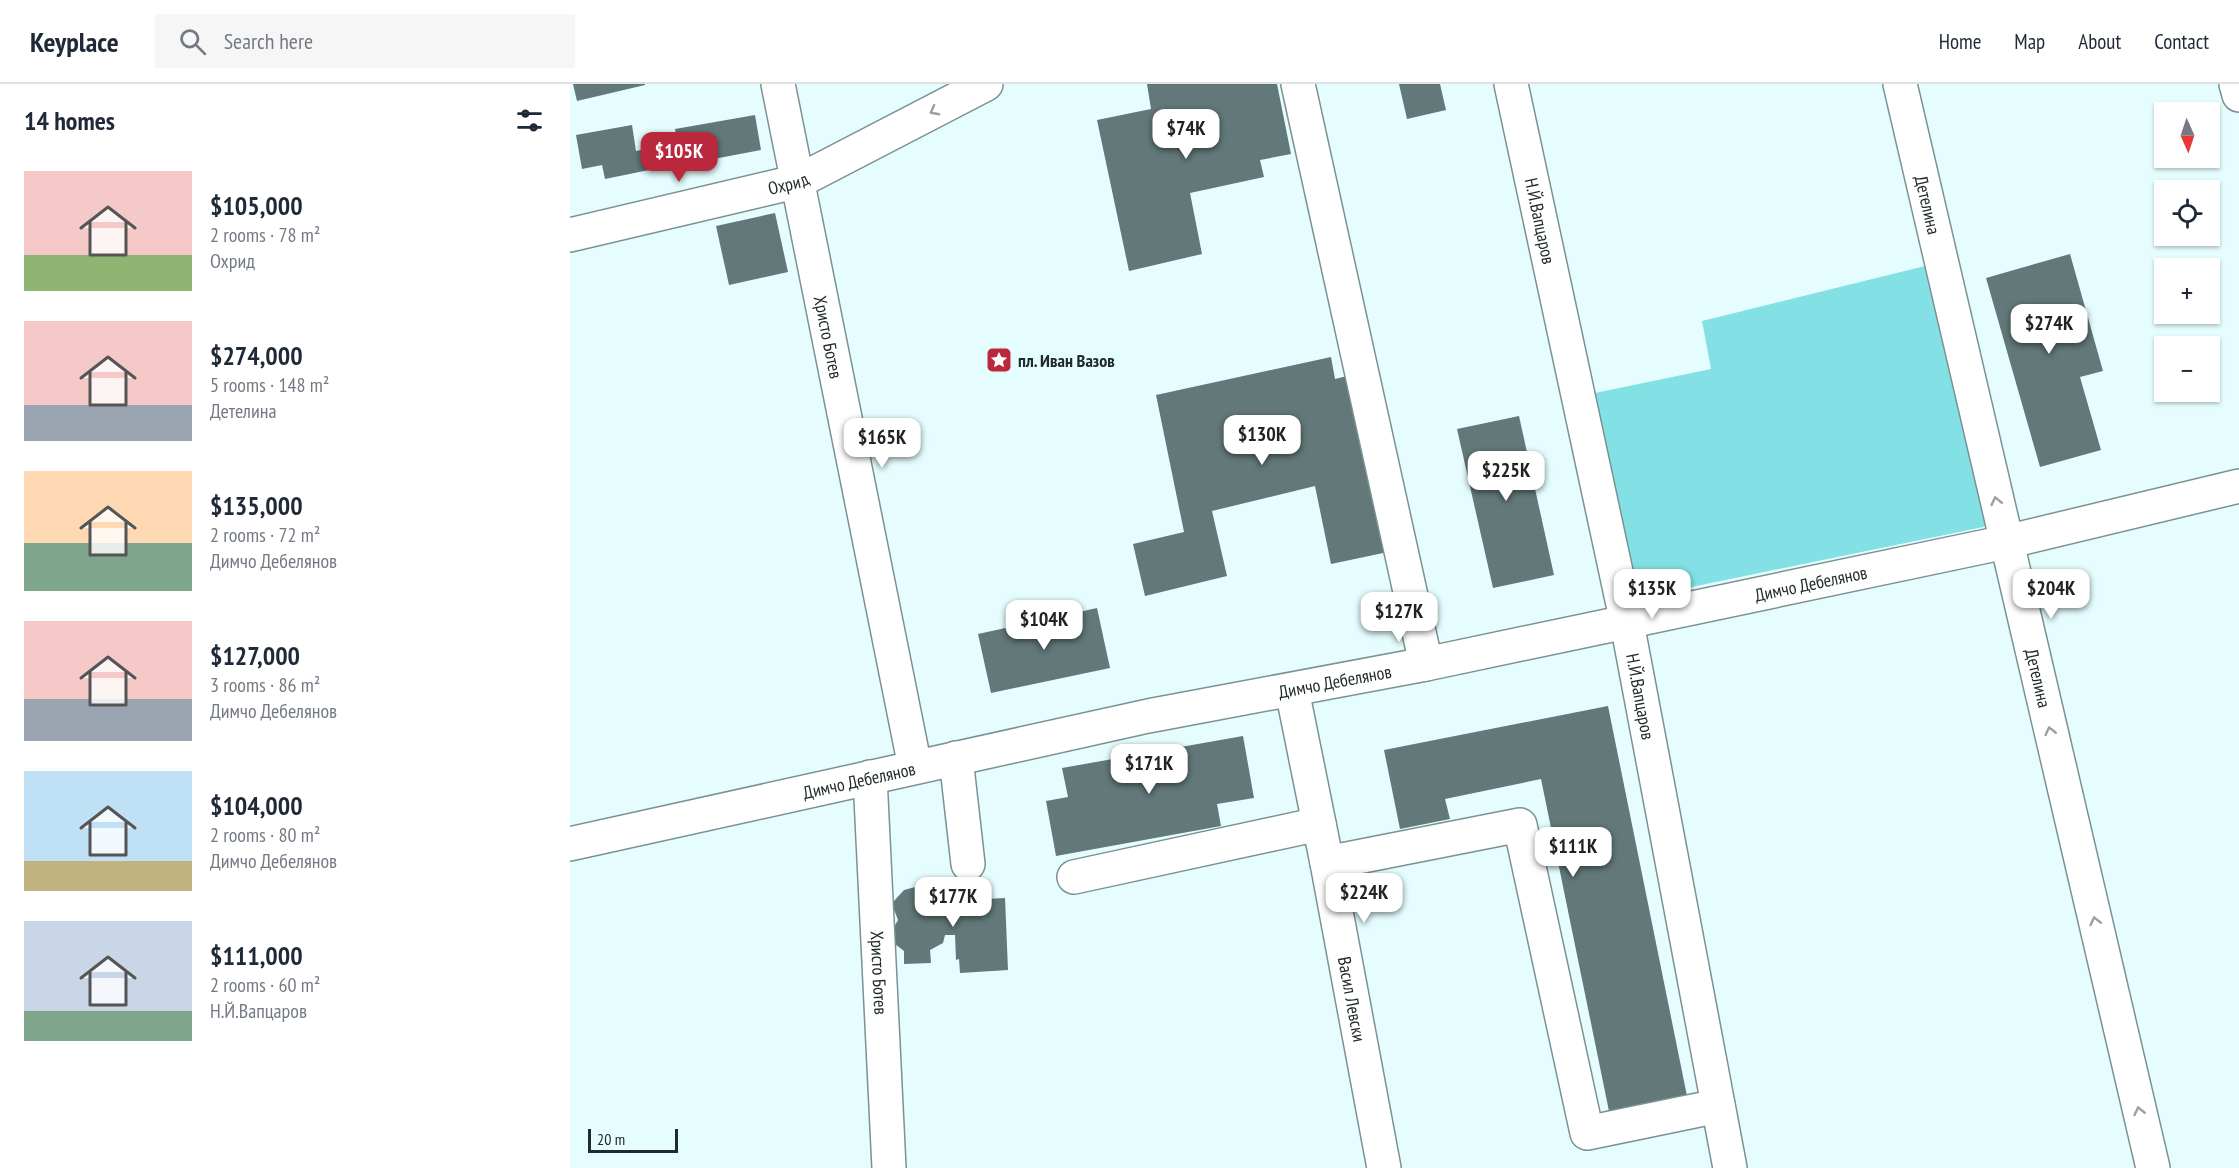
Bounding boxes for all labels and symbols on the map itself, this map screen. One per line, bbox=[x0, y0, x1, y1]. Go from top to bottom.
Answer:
north arrow bbox=[2154, 102, 2220, 168]
one-way arrow bbox=[930, 104, 940, 115]
pin: $74K bbox=[1150, 109, 1222, 160]
pin: $105K bbox=[637, 132, 721, 183]
street label: Охрид bbox=[766, 167, 812, 199]
street label: Детелина bbox=[1910, 173, 1946, 237]
street label: Н.Й.Вапцаров bbox=[1520, 176, 1561, 266]
street label: Христо Ботев bbox=[809, 294, 848, 380]
pin: $274K bbox=[2007, 304, 2091, 355]
place icon: пл. Иван Вазов bbox=[984, 345, 1014, 375]
place label: пл. Иван Вазов bbox=[1018, 349, 1115, 372]
pin: $130K bbox=[1220, 415, 1304, 466]
pin: $165K bbox=[840, 418, 924, 469]
pin: $225K bbox=[1464, 451, 1548, 502]
one-way arrow bbox=[1991, 496, 2004, 506]
street label: Димчо Дебелянов bbox=[1752, 560, 1869, 606]
pin: $135K bbox=[1610, 569, 1694, 620]
pin: $204K bbox=[2009, 569, 2093, 620]
pin: $127K bbox=[1357, 592, 1441, 643]
pin: $104K bbox=[1002, 600, 1086, 651]
street label: Детелина bbox=[2021, 646, 2057, 710]
street label: Н.Й.Вапцаров bbox=[1621, 651, 1660, 741]
street label: Димчо Дебелянов bbox=[1276, 659, 1393, 703]
one-way arrow bbox=[2045, 727, 2058, 737]
pin: $171K bbox=[1107, 744, 1191, 795]
street label: Димчо Дебелянов bbox=[801, 756, 917, 804]
pin: $111K bbox=[1531, 827, 1615, 878]
pin: $224K bbox=[1322, 873, 1406, 924]
pin: $177K bbox=[911, 877, 995, 928]
one-way arrow bbox=[2089, 916, 2102, 926]
street label: Христо Ботев bbox=[866, 930, 893, 1015]
street label: Васил Левски bbox=[1333, 955, 1372, 1044]
one-way arrow bbox=[2134, 1106, 2147, 1116]
scale bar bbox=[588, 1126, 678, 1154]

